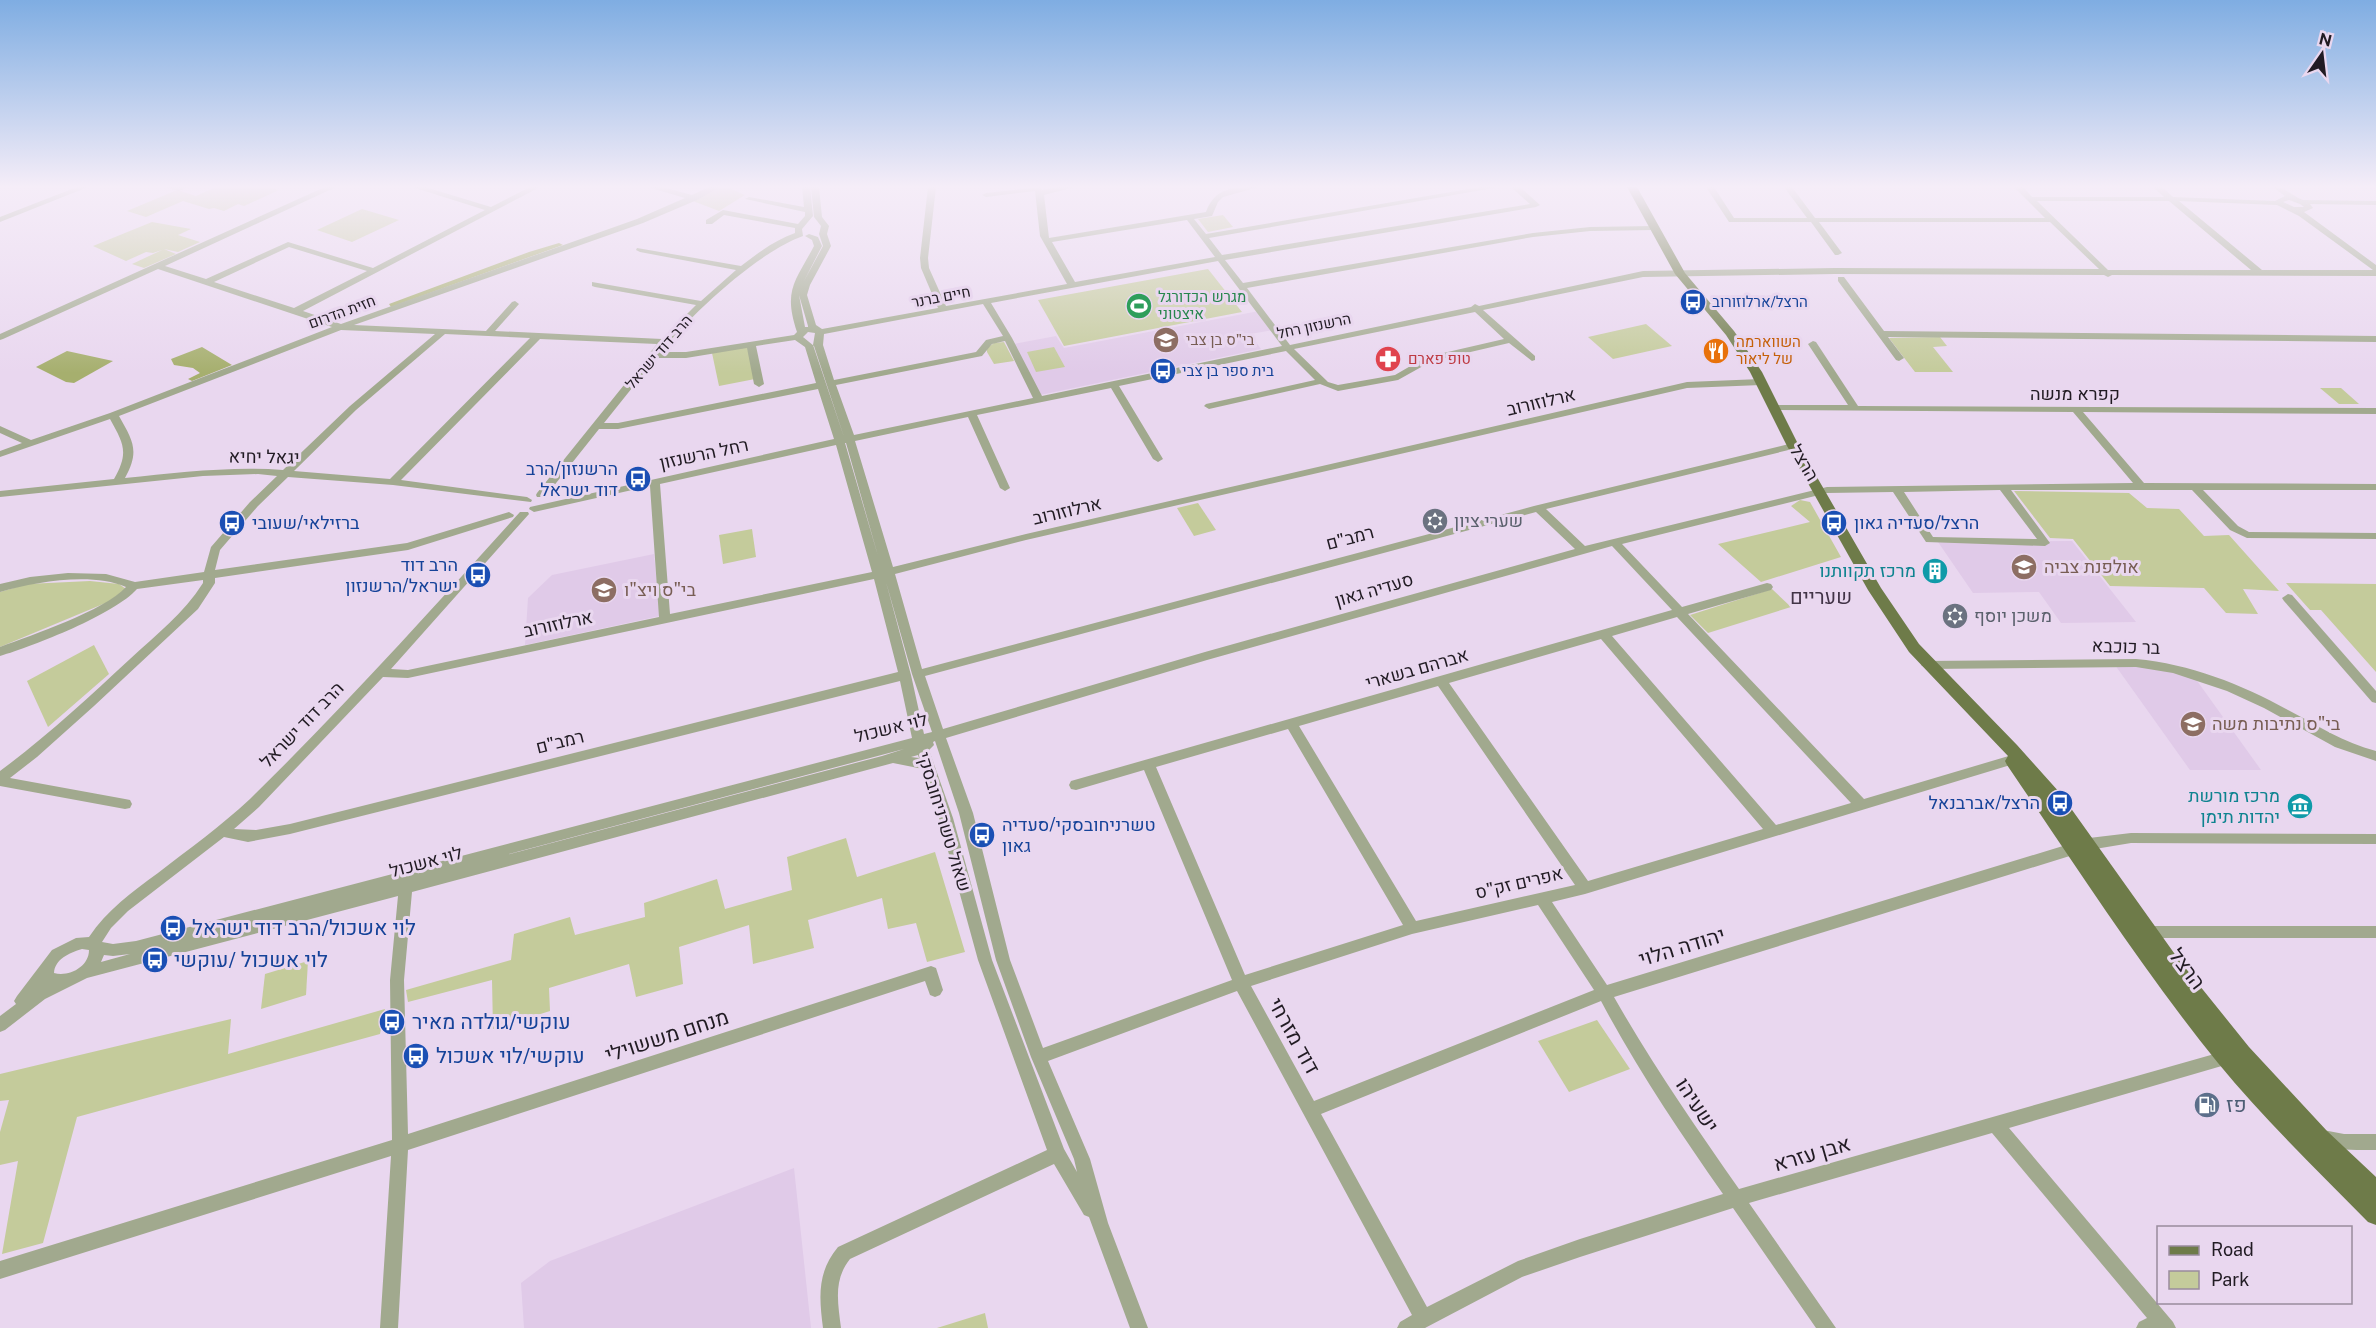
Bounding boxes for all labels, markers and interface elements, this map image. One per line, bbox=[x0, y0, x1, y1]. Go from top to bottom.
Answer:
north arrow bbox=[2292, 24, 2352, 84]
text: N bbox=[2317, 29, 2334, 51]
street label: חיים ברנר bbox=[910, 282, 972, 311]
bus stop icon: הרצל/ארלוזורוב bbox=[1678, 287, 1708, 317]
place label: מגרש הכדורגל איצטוני bbox=[1158, 288, 1246, 322]
sports icon: מגרש הכדורגל איצטוני bbox=[1124, 291, 1154, 321]
street label: חזית הדרום bbox=[306, 292, 378, 331]
place label: הרצל/ארלוזורוב bbox=[1712, 293, 1808, 310]
street label: הרשנזון רחל bbox=[1275, 309, 1353, 342]
street label: הרב דוד ישראל bbox=[622, 311, 695, 392]
school or university icon: בי"ס בן צבי bbox=[1151, 325, 1181, 355]
place label: בי"ס בן צבי bbox=[1186, 331, 1255, 348]
place label: השווארמה של ליאור bbox=[1736, 333, 1801, 367]
restaurant icon: השווארמה של ליאור bbox=[1701, 336, 1731, 366]
pharmacy icon: טופ פארם bbox=[1373, 344, 1403, 374]
place label: טופ פארם bbox=[1408, 350, 1471, 367]
bus stop icon: בית ספר בן צבי bbox=[1148, 356, 1178, 386]
place label: בית ספר בן צבי bbox=[1182, 362, 1274, 379]
street label: ארלוזורוב bbox=[1504, 383, 1577, 420]
street label: קפרא מנשה bbox=[2030, 383, 2120, 404]
street label: רחל הרשנזון bbox=[657, 434, 750, 473]
street label: הרצל bbox=[1786, 441, 1823, 485]
street label: יגאל יחיא bbox=[228, 445, 300, 468]
place label: הרשנזון/הרב דוד ישראל bbox=[526, 458, 618, 500]
bus stop icon: הרשנזון/הרב דוד ישראל bbox=[623, 464, 653, 494]
street label: ארלוזורוב bbox=[1030, 492, 1103, 529]
synagogue icon: שערי ציון bbox=[1420, 506, 1450, 536]
bus stop icon: ברזילאי/שעובי bbox=[217, 508, 247, 538]
bus stop icon: הרצל/סעדיה גאון bbox=[1819, 508, 1849, 538]
place label: שערי ציון bbox=[1454, 510, 1523, 531]
place label: ברזילאי/שעובי bbox=[252, 512, 360, 533]
place label: הרצל/סעדיה גאון bbox=[1854, 512, 1979, 533]
street label: רמב"ם bbox=[1324, 521, 1376, 554]
school or university icon: אולפנת צביה bbox=[2009, 552, 2039, 582]
place label: הרב דוד ישראל/הרשנזון bbox=[345, 554, 458, 596]
building icon: מרכז תקוותנו bbox=[1920, 556, 1950, 586]
place label: אולפנת צביה bbox=[2044, 556, 2139, 577]
bus stop icon: הרב דוד ישראל/הרשנזון bbox=[463, 560, 493, 590]
place label: מרכז תקוותנו bbox=[1819, 560, 1916, 581]
street label: סעדיה גאון bbox=[1332, 568, 1416, 611]
school or university icon: בי"ס ויצ"ו bbox=[589, 575, 619, 605]
place label: בי"ס ויצ"ו bbox=[624, 579, 696, 600]
district label: שעריים bbox=[1790, 585, 1852, 609]
synagogue icon: משכן יוסף bbox=[1940, 601, 1970, 631]
place label: משכן יוסף bbox=[1974, 605, 2052, 626]
street label: ארלוזורוב bbox=[521, 606, 594, 641]
street label: בר כוכבא bbox=[2091, 635, 2161, 658]
street label: אברהם בשארי bbox=[1363, 644, 1471, 693]
street label: הרב דוד ישראל bbox=[256, 677, 348, 772]
street label: לוי אשכול bbox=[852, 708, 930, 747]
school or university icon: בי"ס נתיבות משה bbox=[2178, 709, 2208, 739]
place label: בי"ס נתיבות משה bbox=[2212, 713, 2341, 734]
street label: רמב"ם bbox=[534, 725, 586, 758]
street label: שאול טשרניחובסקי bbox=[913, 750, 976, 894]
place label: מרכז מורשת יהדות תימן bbox=[2188, 785, 2280, 827]
bus stop icon: הרצל/אברבנאל bbox=[2045, 788, 2075, 818]
museum icon: מרכז מורשת יהדות תימן bbox=[2285, 791, 2315, 821]
place label: הרצל/אברבנאל bbox=[1929, 792, 2040, 813]
place label: טשרניחובסקי/סעדיה גאון bbox=[1002, 814, 1156, 856]
bus stop icon: טשרניחובסקי/סעדיה גאון bbox=[967, 820, 997, 850]
street label: לוי אשכול bbox=[387, 842, 465, 881]
street label: אפרים זק"ס bbox=[1473, 862, 1565, 903]
bus stop icon: לוי אשכול/הרב דוד ישראל bbox=[158, 913, 188, 943]
place label: לוי אשכול/הרב דוד ישראל bbox=[192, 915, 416, 940]
street label: יהודה הלוי bbox=[1636, 922, 1728, 971]
street label: הרצל bbox=[2164, 943, 2211, 994]
bus stop icon: לוי אשכול /עוקשי bbox=[140, 945, 170, 975]
place label: לוי אשכול /עוקשי bbox=[174, 947, 328, 972]
street label: דוד מזרחי bbox=[1263, 993, 1326, 1078]
street label: מנחם מששוילי bbox=[602, 1004, 732, 1067]
bus stop icon: עוקשי/גולדה מאיר bbox=[377, 1007, 407, 1037]
place label: עוקשי/גולדה מאיר bbox=[412, 1009, 571, 1034]
bus stop icon: עוקשי/לוי אשכול bbox=[401, 1041, 431, 1071]
place label: עוקשי/לוי אשכול bbox=[436, 1043, 585, 1068]
street label: ישעיהו bbox=[1671, 1073, 1724, 1137]
fuel station icon: פז bbox=[2192, 1090, 2222, 1120]
place label: פז bbox=[2226, 1092, 2247, 1117]
street label: אבן עזרא bbox=[1770, 1131, 1853, 1176]
legend bbox=[2157, 1226, 2352, 1304]
text: Road bbox=[2211, 1239, 2254, 1260]
text: Park bbox=[2211, 1269, 2249, 1290]

